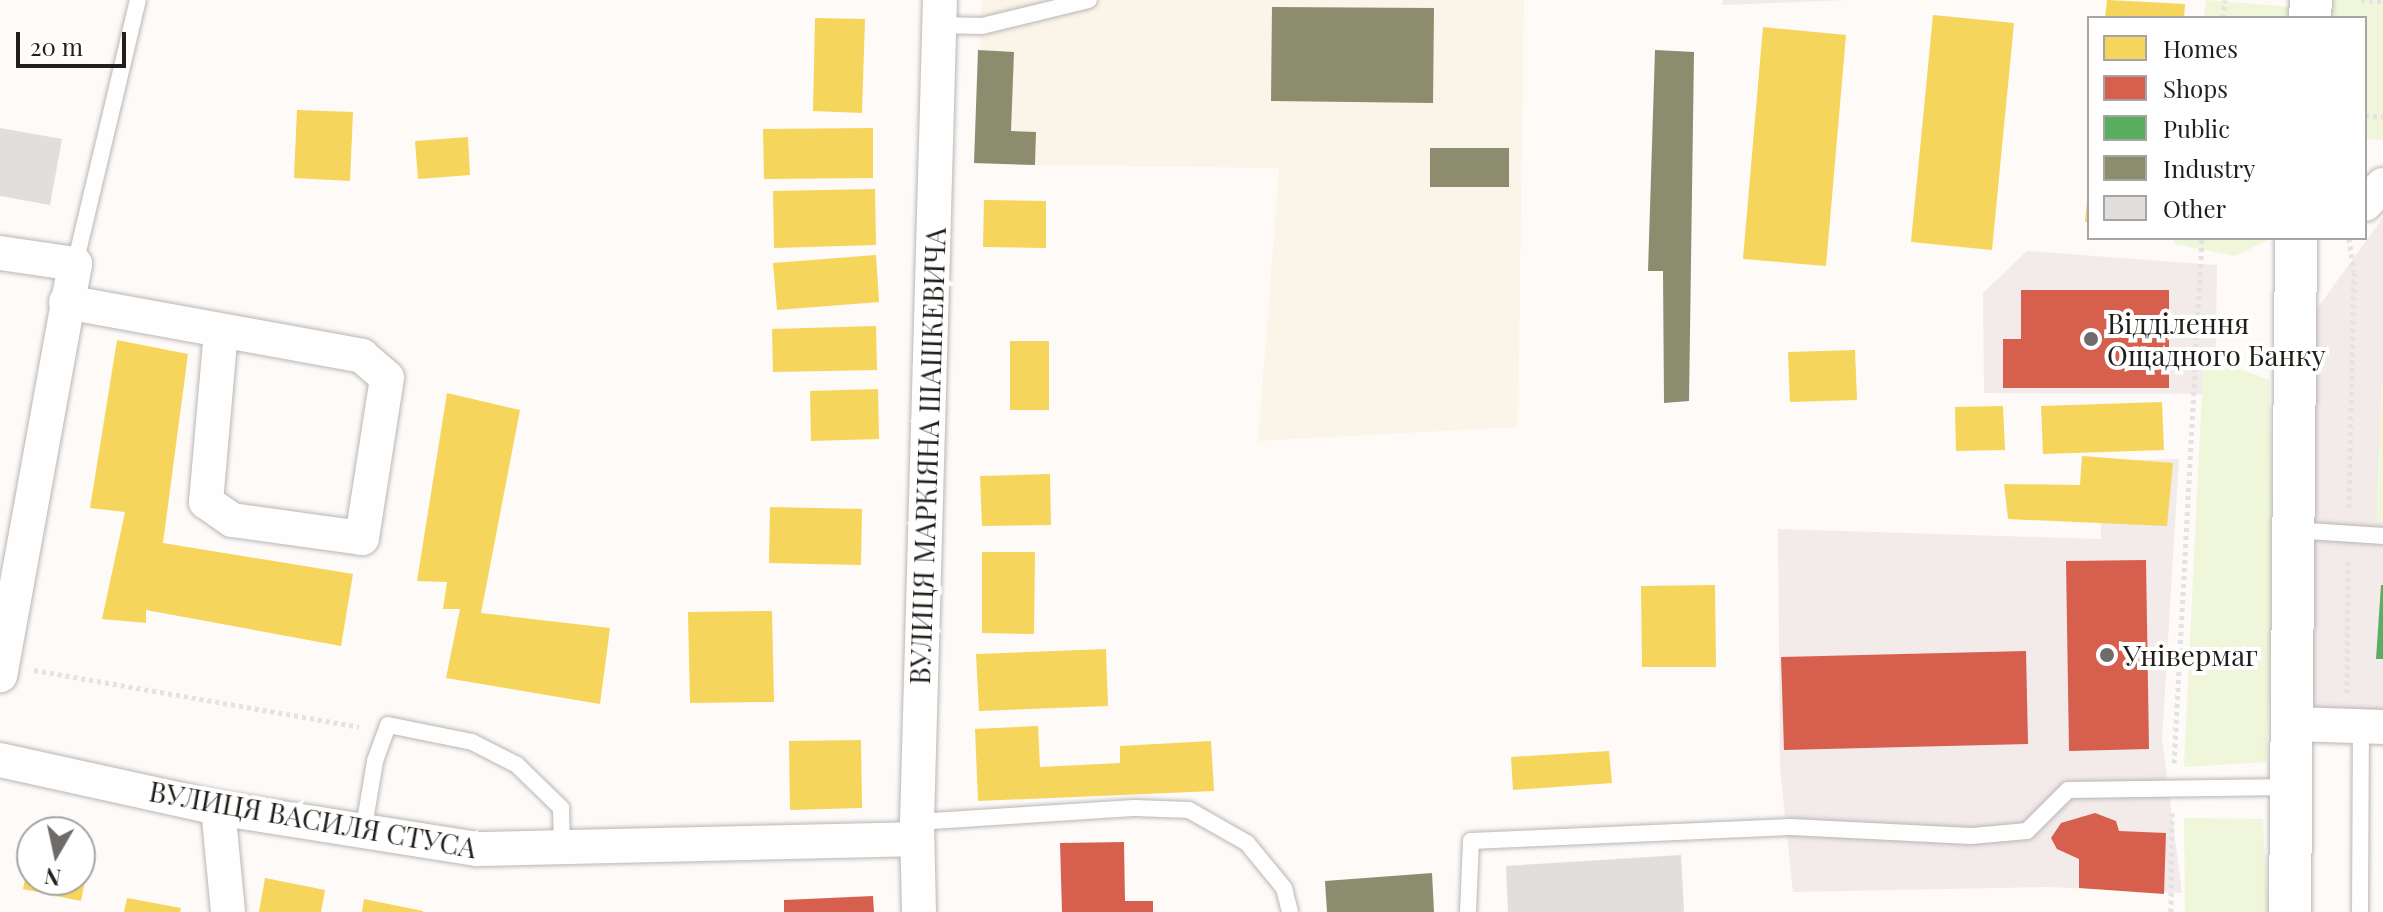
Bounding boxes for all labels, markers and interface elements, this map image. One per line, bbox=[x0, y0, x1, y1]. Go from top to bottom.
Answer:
scale bar bbox=[20, 16, 130, 66]
legend bbox=[2087, 16, 2367, 240]
text: 20 m bbox=[30, 30, 83, 62]
text: Homes bbox=[2163, 32, 2238, 64]
text: Shops bbox=[2163, 72, 2228, 104]
text: Public bbox=[2163, 112, 2230, 144]
text: Industry bbox=[2163, 152, 2255, 184]
text: Other bbox=[2163, 192, 2226, 224]
street label: ВУЛИЦЯ МАРКІЯНА ШАШКЕВИЧА bbox=[902, 227, 952, 685]
place label: Відділення Ощадного Банку bbox=[2107, 306, 2326, 372]
marker: Відділення Ощадного Банку bbox=[2082, 330, 2100, 348]
place label: Універмаг bbox=[2123, 638, 2258, 672]
marker: Універмаг bbox=[2098, 646, 2116, 664]
street label: ВУЛИЦЯ ВАСИЛЯ СТУСА bbox=[147, 774, 479, 864]
north arrow bbox=[16, 816, 96, 896]
text: N bbox=[42, 862, 63, 894]

